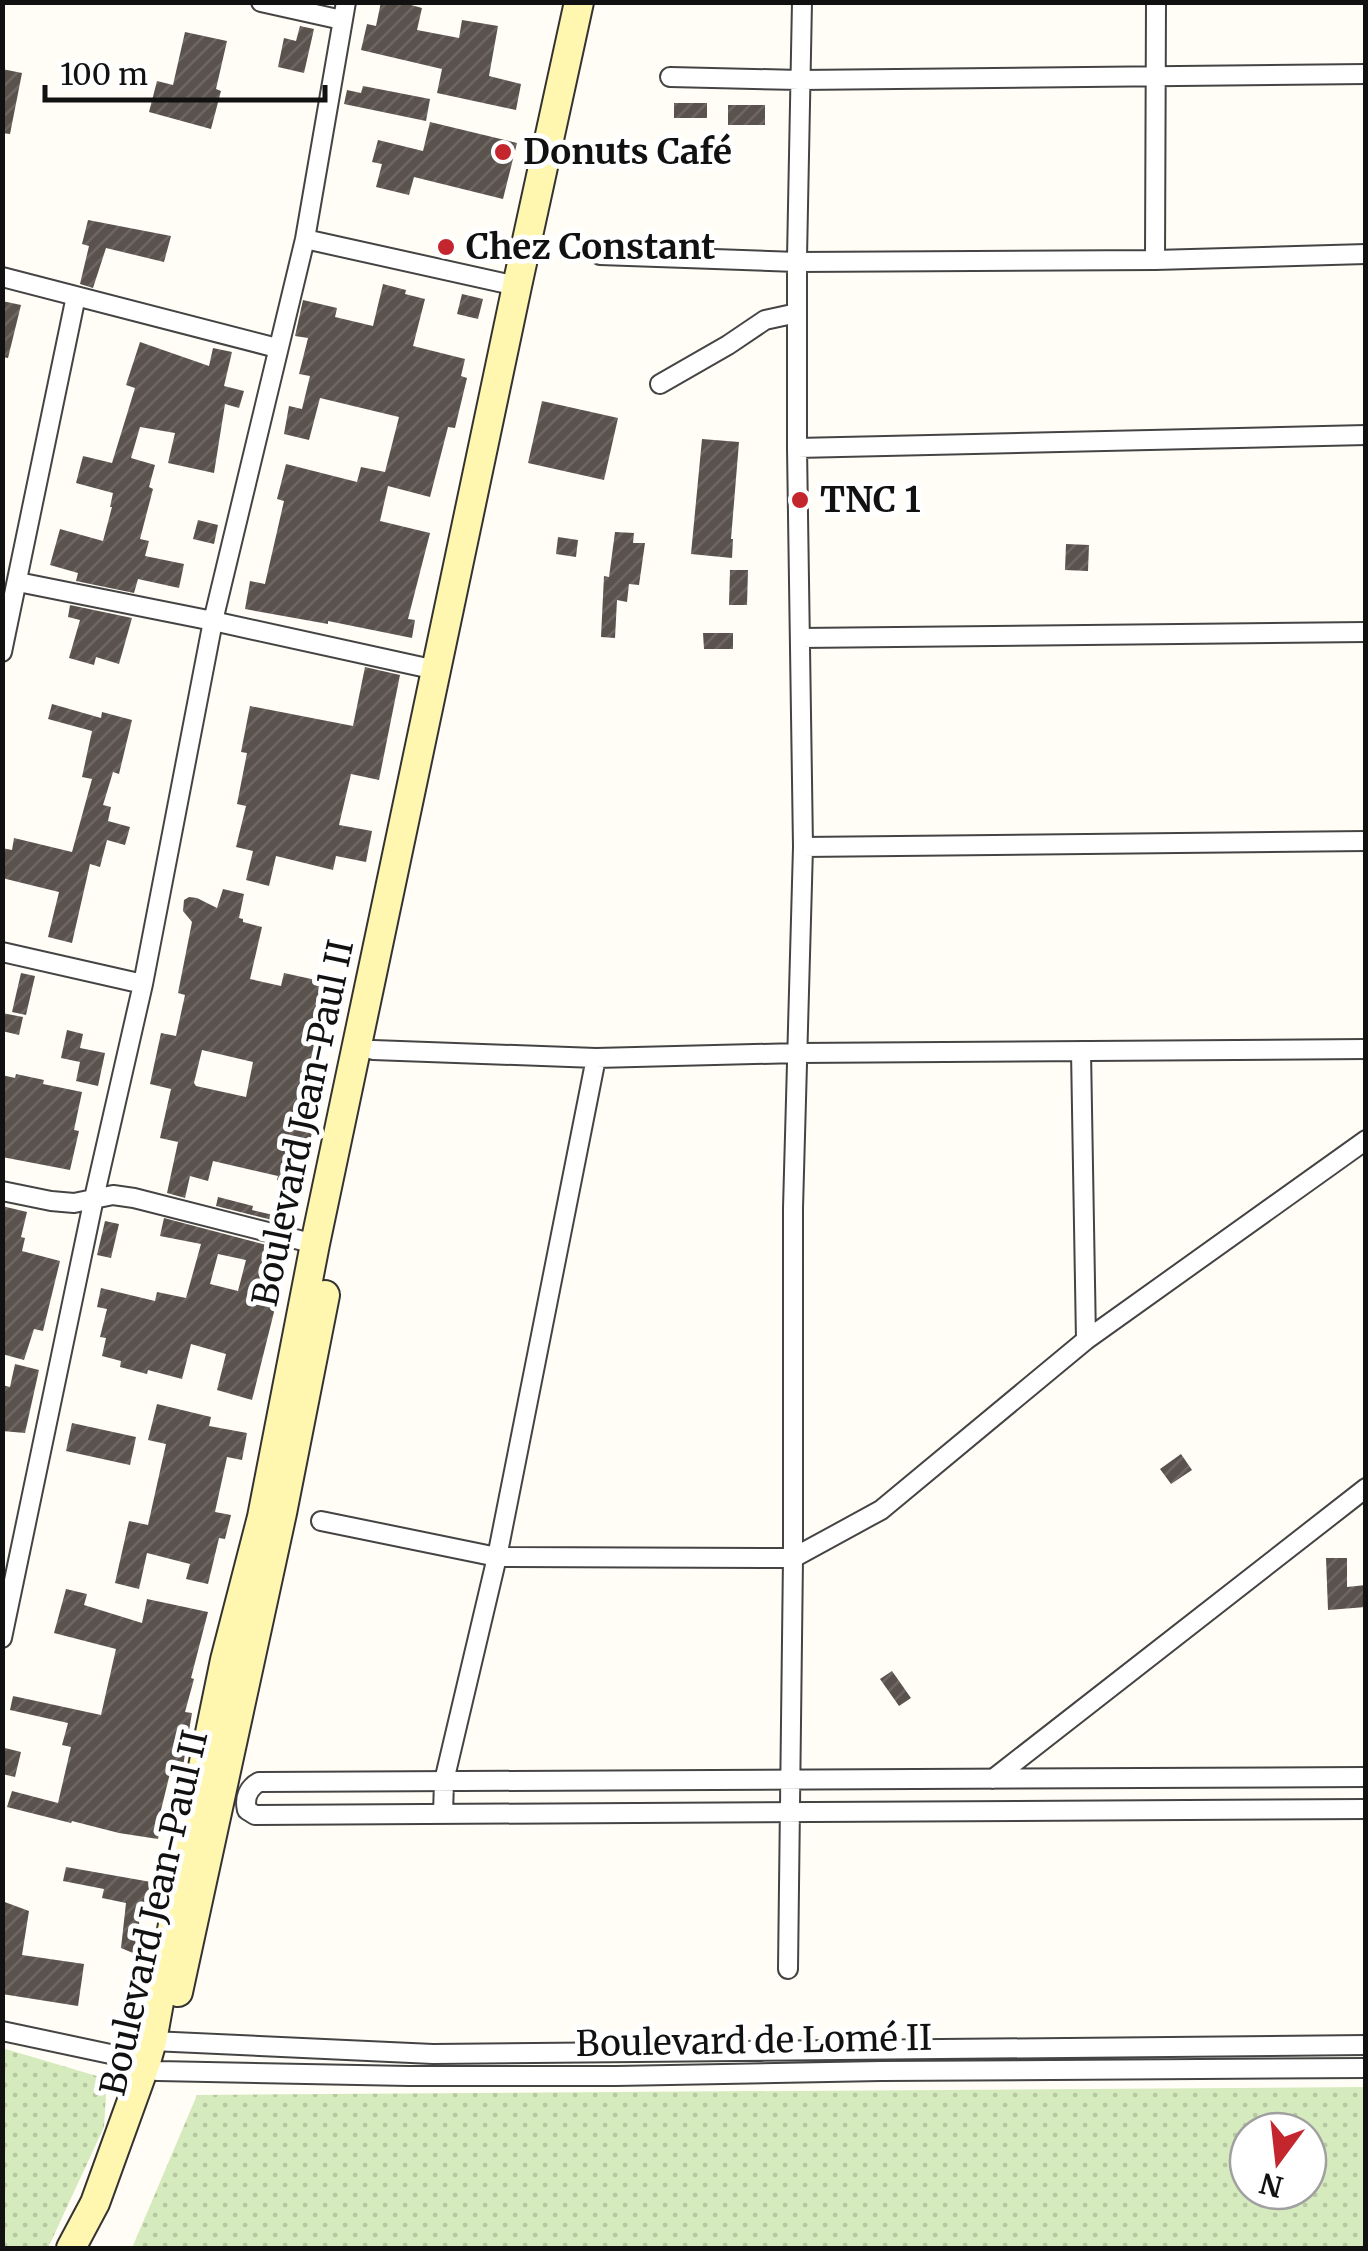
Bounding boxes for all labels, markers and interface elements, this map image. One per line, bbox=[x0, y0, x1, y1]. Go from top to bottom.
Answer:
scale bar bbox=[45, 40, 325, 102]
text: 100 m bbox=[60, 55, 148, 93]
place label: Donuts Café bbox=[523, 130, 732, 174]
marker: Donuts Café bbox=[492, 141, 514, 163]
place label: Chez Constant bbox=[466, 225, 715, 269]
marker: Chez Constant bbox=[435, 236, 457, 258]
place label: TNC 1 bbox=[820, 478, 921, 522]
marker: TNC 1 bbox=[789, 489, 811, 511]
street label: Boulevard Jean-Paul II bbox=[243, 936, 363, 1310]
street label: Boulevard Jean-Paul II bbox=[91, 1726, 217, 2100]
street label: Boulevard de Lomé II bbox=[576, 2016, 932, 2066]
north arrow bbox=[1228, 2111, 1328, 2211]
text: N bbox=[1256, 2165, 1287, 2205]

